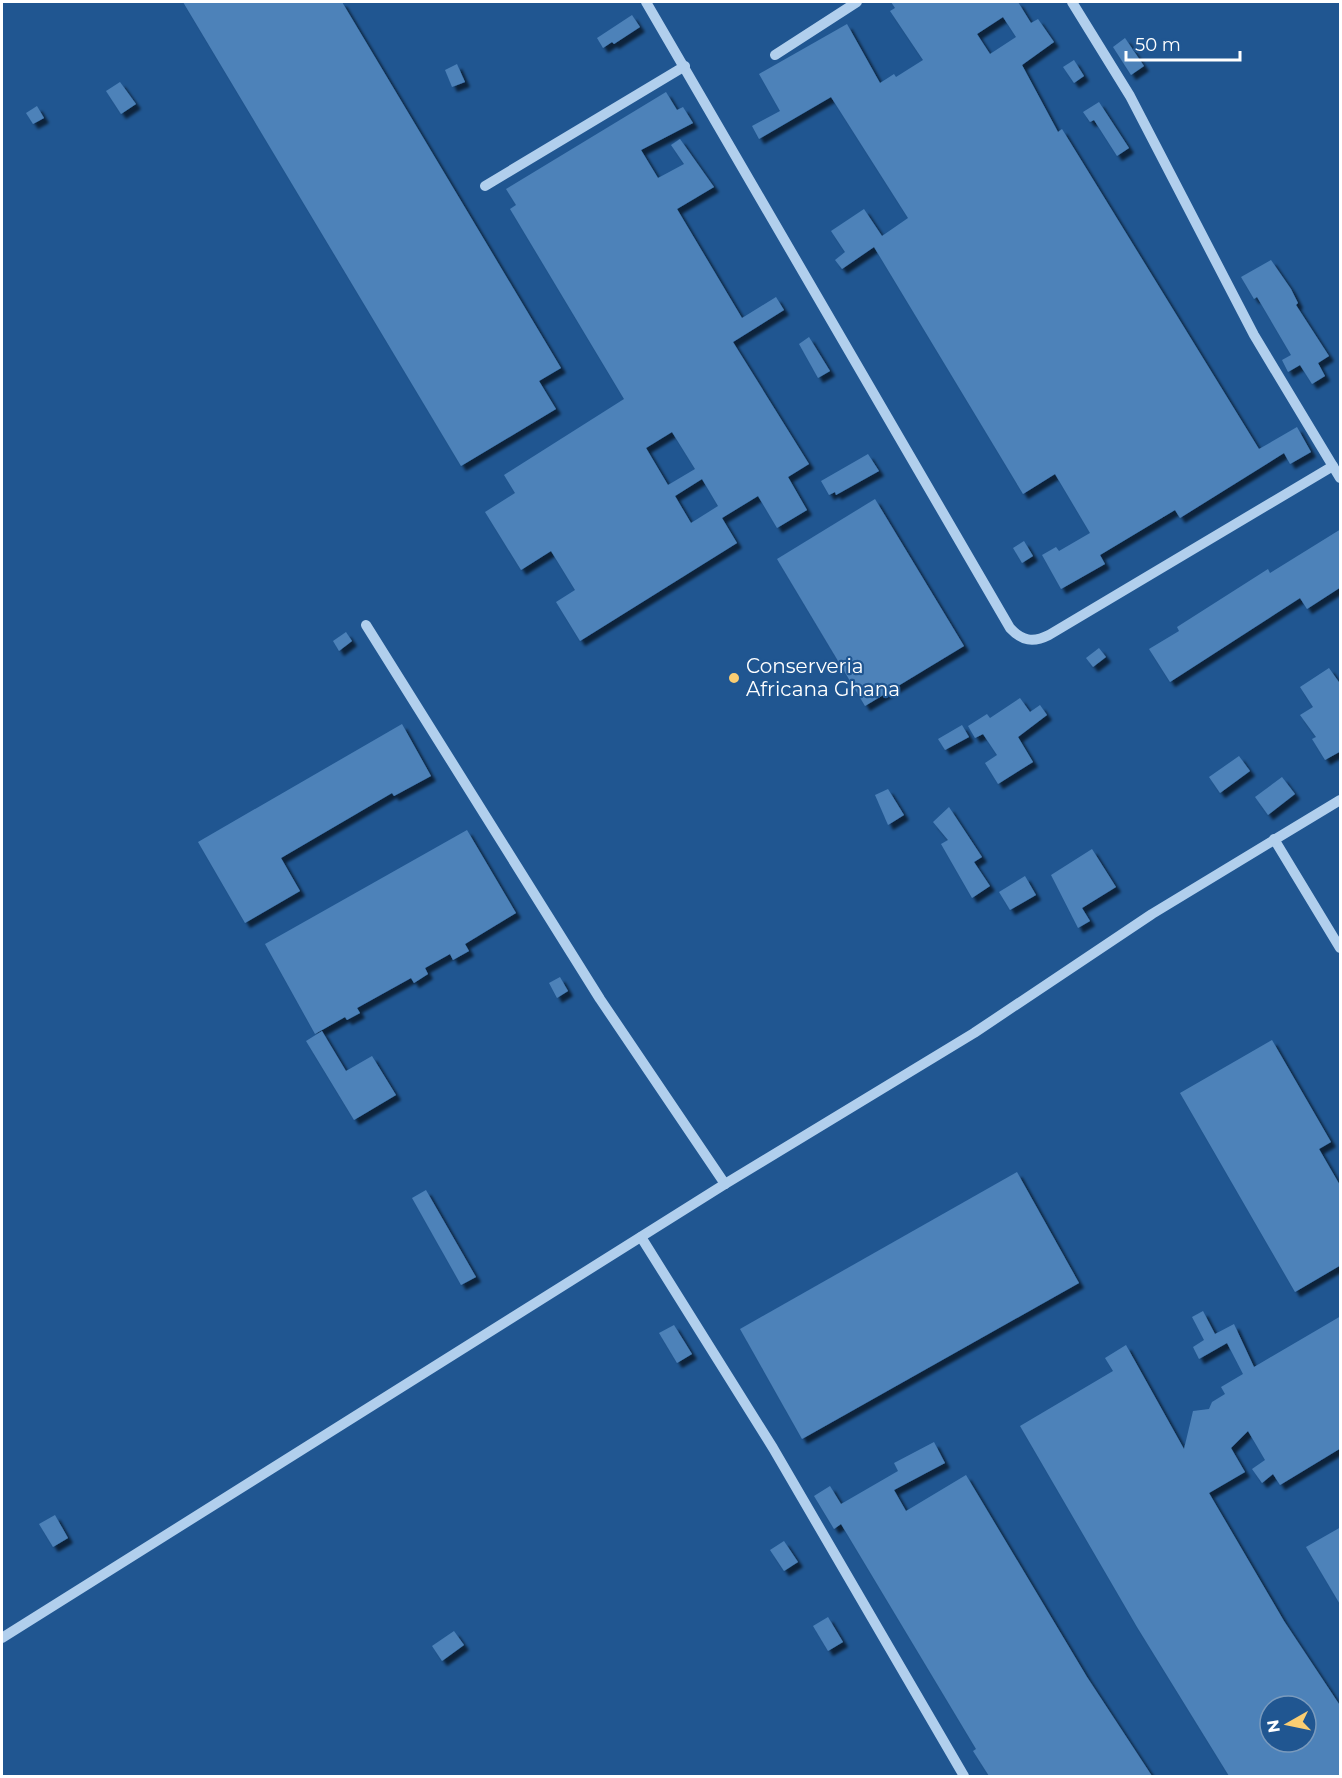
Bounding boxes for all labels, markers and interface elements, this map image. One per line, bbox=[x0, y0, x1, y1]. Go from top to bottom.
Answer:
scale bar bbox=[1126, 24, 1240, 62]
text: 50 m bbox=[1135, 34, 1181, 56]
place label: Conserveria Africana Ghana bbox=[746, 654, 900, 701]
marker: Conserveria Africana Ghana bbox=[727, 671, 741, 685]
north arrow bbox=[1258, 1694, 1318, 1754]
text: N bbox=[1263, 1718, 1284, 1734]

